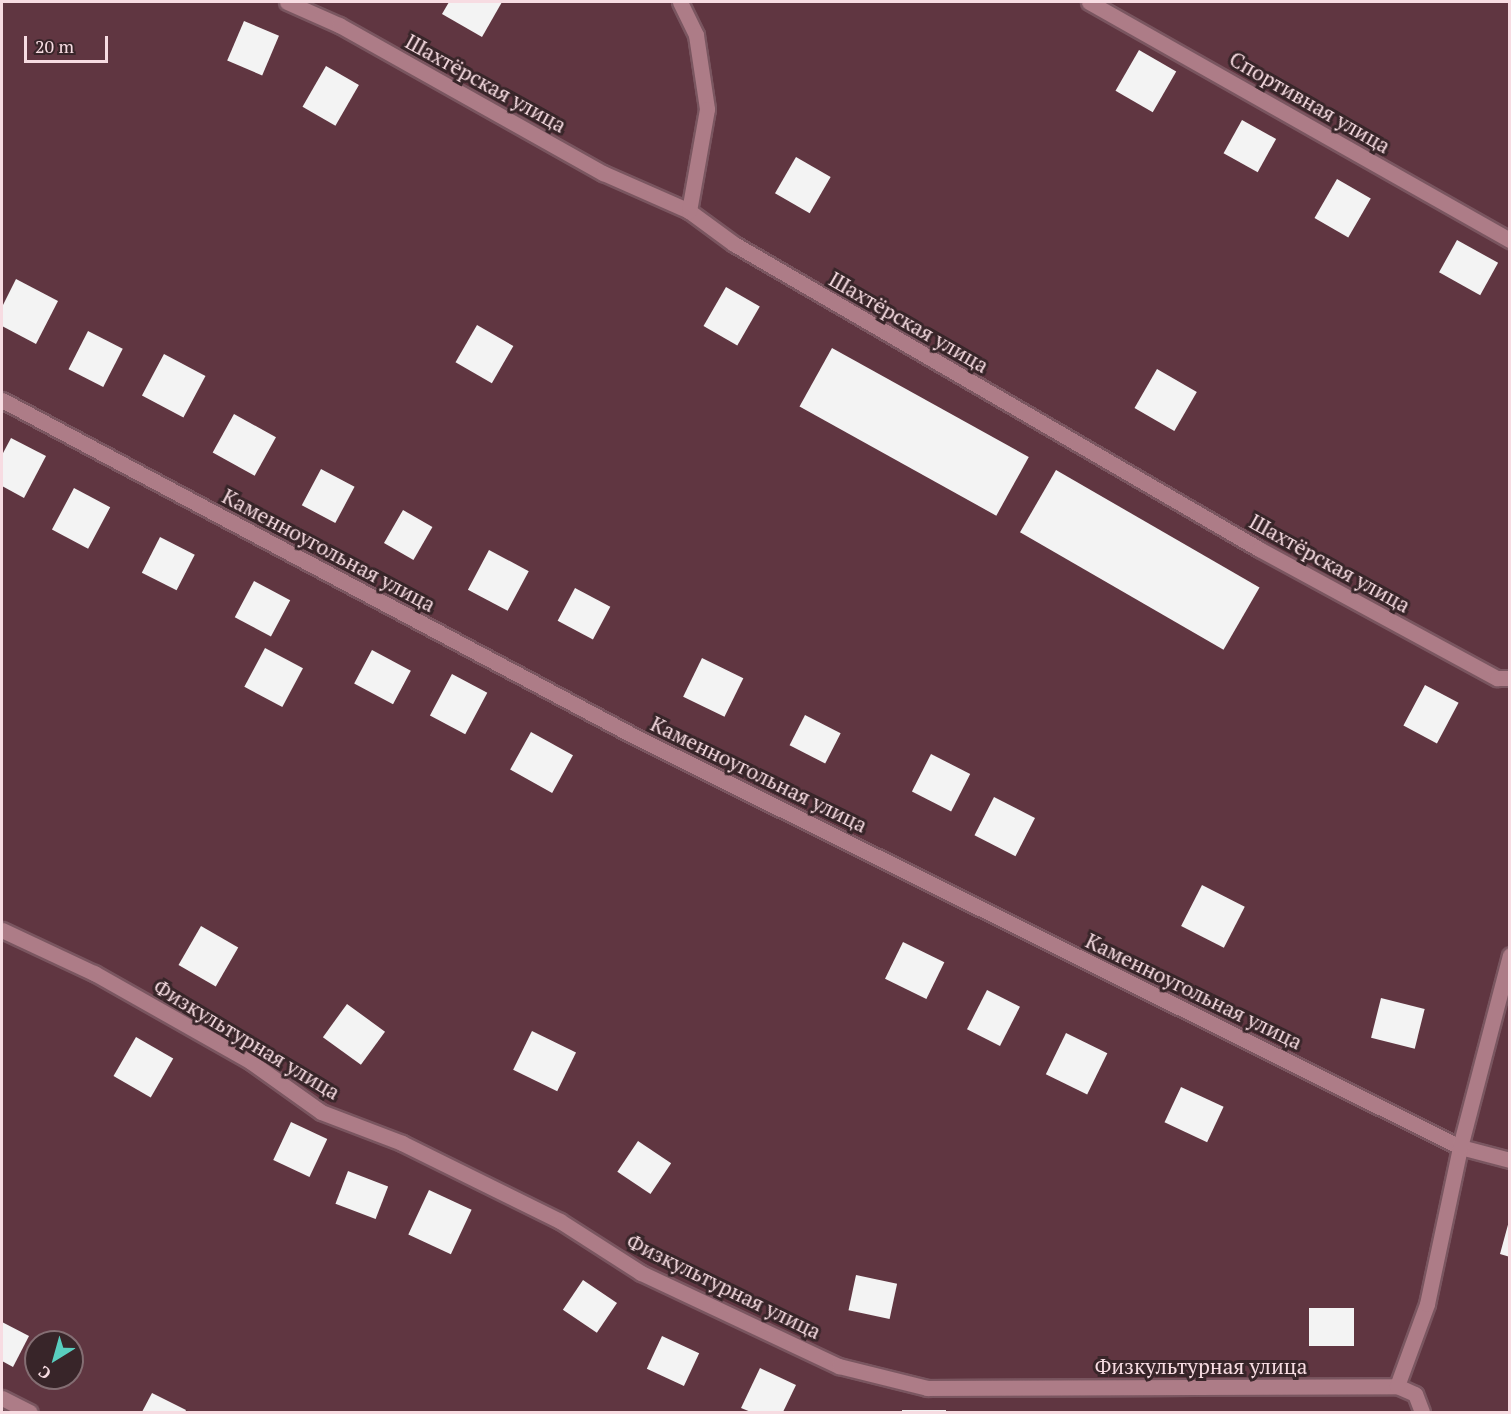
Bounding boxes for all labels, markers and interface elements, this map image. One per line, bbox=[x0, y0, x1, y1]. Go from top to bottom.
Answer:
scale bar bbox=[27, 24, 111, 62]
street label: Шахтёрская улица bbox=[401, 28, 571, 138]
text: 20 m bbox=[35, 34, 74, 58]
street label: Спортивная улица bbox=[1225, 46, 1395, 158]
street label: Шахтёрская улица bbox=[825, 266, 993, 378]
street label: Каменноугольная улица bbox=[218, 483, 440, 617]
street label: Шахтёрская улица bbox=[1245, 508, 1415, 618]
street label: Каменноугольная улица bbox=[647, 711, 871, 837]
street label: Каменноугольная улица bbox=[1082, 928, 1306, 1054]
street label: Физкультурная улица bbox=[149, 973, 345, 1105]
street label: Физкультурная улица bbox=[623, 1228, 825, 1344]
north arrow bbox=[24, 1330, 84, 1390]
street label: Физкультурная улица bbox=[1095, 1353, 1307, 1379]
text: С bbox=[34, 1361, 55, 1385]

